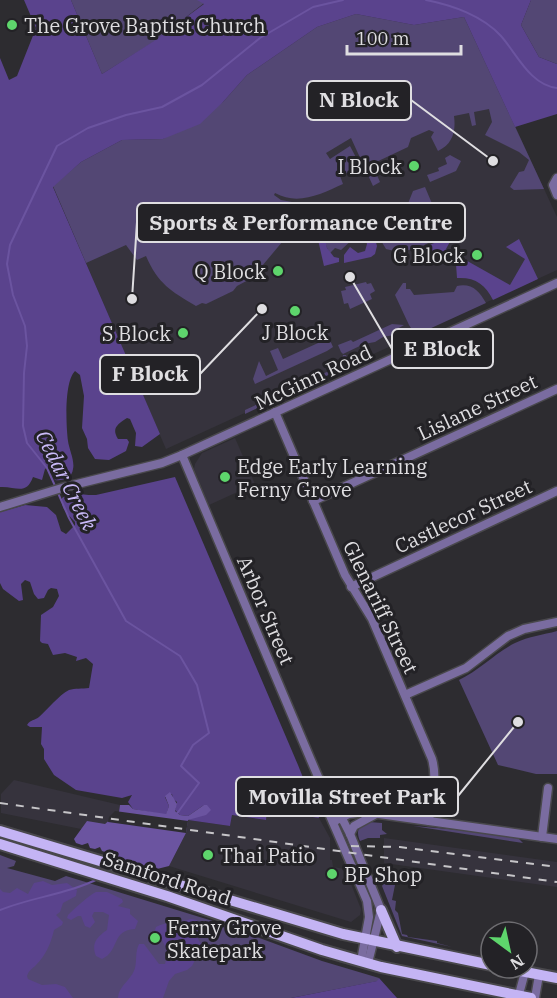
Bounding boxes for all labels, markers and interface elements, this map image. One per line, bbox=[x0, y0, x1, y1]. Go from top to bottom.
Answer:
place label: The Grove Baptist Church bbox=[24, 12, 266, 39]
marker: The Grove Baptist Church bbox=[5, 18, 19, 32]
scale bar bbox=[347, 18, 461, 56]
text: 100 m bbox=[356, 27, 410, 50]
callout: N Block bbox=[307, 81, 411, 120]
text: N Block bbox=[319, 85, 399, 113]
place label: I Block bbox=[338, 153, 402, 180]
marker: I Block bbox=[407, 159, 421, 173]
callout: Sports & Performance Centre bbox=[137, 203, 465, 242]
text: Sports & Performance Centre bbox=[149, 208, 453, 236]
place label: G Block bbox=[393, 242, 465, 269]
marker: G Block bbox=[470, 248, 484, 262]
place label: Q Block bbox=[194, 258, 266, 285]
marker: Q Block bbox=[271, 264, 285, 278]
marker: J Block bbox=[288, 304, 302, 318]
place label: J Block bbox=[262, 319, 329, 346]
place label: S Block bbox=[102, 320, 171, 347]
marker: S Block bbox=[176, 326, 190, 340]
callout: E Block bbox=[392, 329, 493, 368]
text: E Block bbox=[403, 334, 481, 362]
street label: McGinn Road bbox=[250, 338, 376, 416]
callout: F Block bbox=[100, 355, 200, 394]
text: F Block bbox=[112, 359, 188, 387]
street label: Lislane Street bbox=[413, 367, 541, 447]
water label: Cedar Creek bbox=[30, 425, 105, 536]
place label: Edge Early Learning Ferny Grove bbox=[237, 453, 427, 503]
marker: Edge Early Learning Ferny Grove bbox=[218, 470, 232, 484]
street label: Castlecor Street bbox=[390, 472, 536, 560]
street label: Glenariff Street bbox=[337, 536, 425, 678]
street label: Arbor Street bbox=[231, 551, 301, 669]
callout: Movilla Street Park bbox=[236, 777, 458, 816]
text: Movilla Street Park bbox=[248, 782, 446, 810]
place label: Thai Patio bbox=[220, 842, 315, 869]
street label: Samford Road bbox=[100, 845, 234, 911]
marker: Thai Patio bbox=[201, 848, 215, 862]
place label: BP Shop bbox=[344, 861, 422, 888]
marker: BP Shop bbox=[325, 867, 339, 881]
place label: Ferny Grove Skatepark bbox=[167, 914, 282, 964]
north arrow bbox=[479, 920, 539, 980]
marker: Ferny Grove Skatepark bbox=[148, 931, 162, 945]
text: N bbox=[506, 951, 528, 974]

